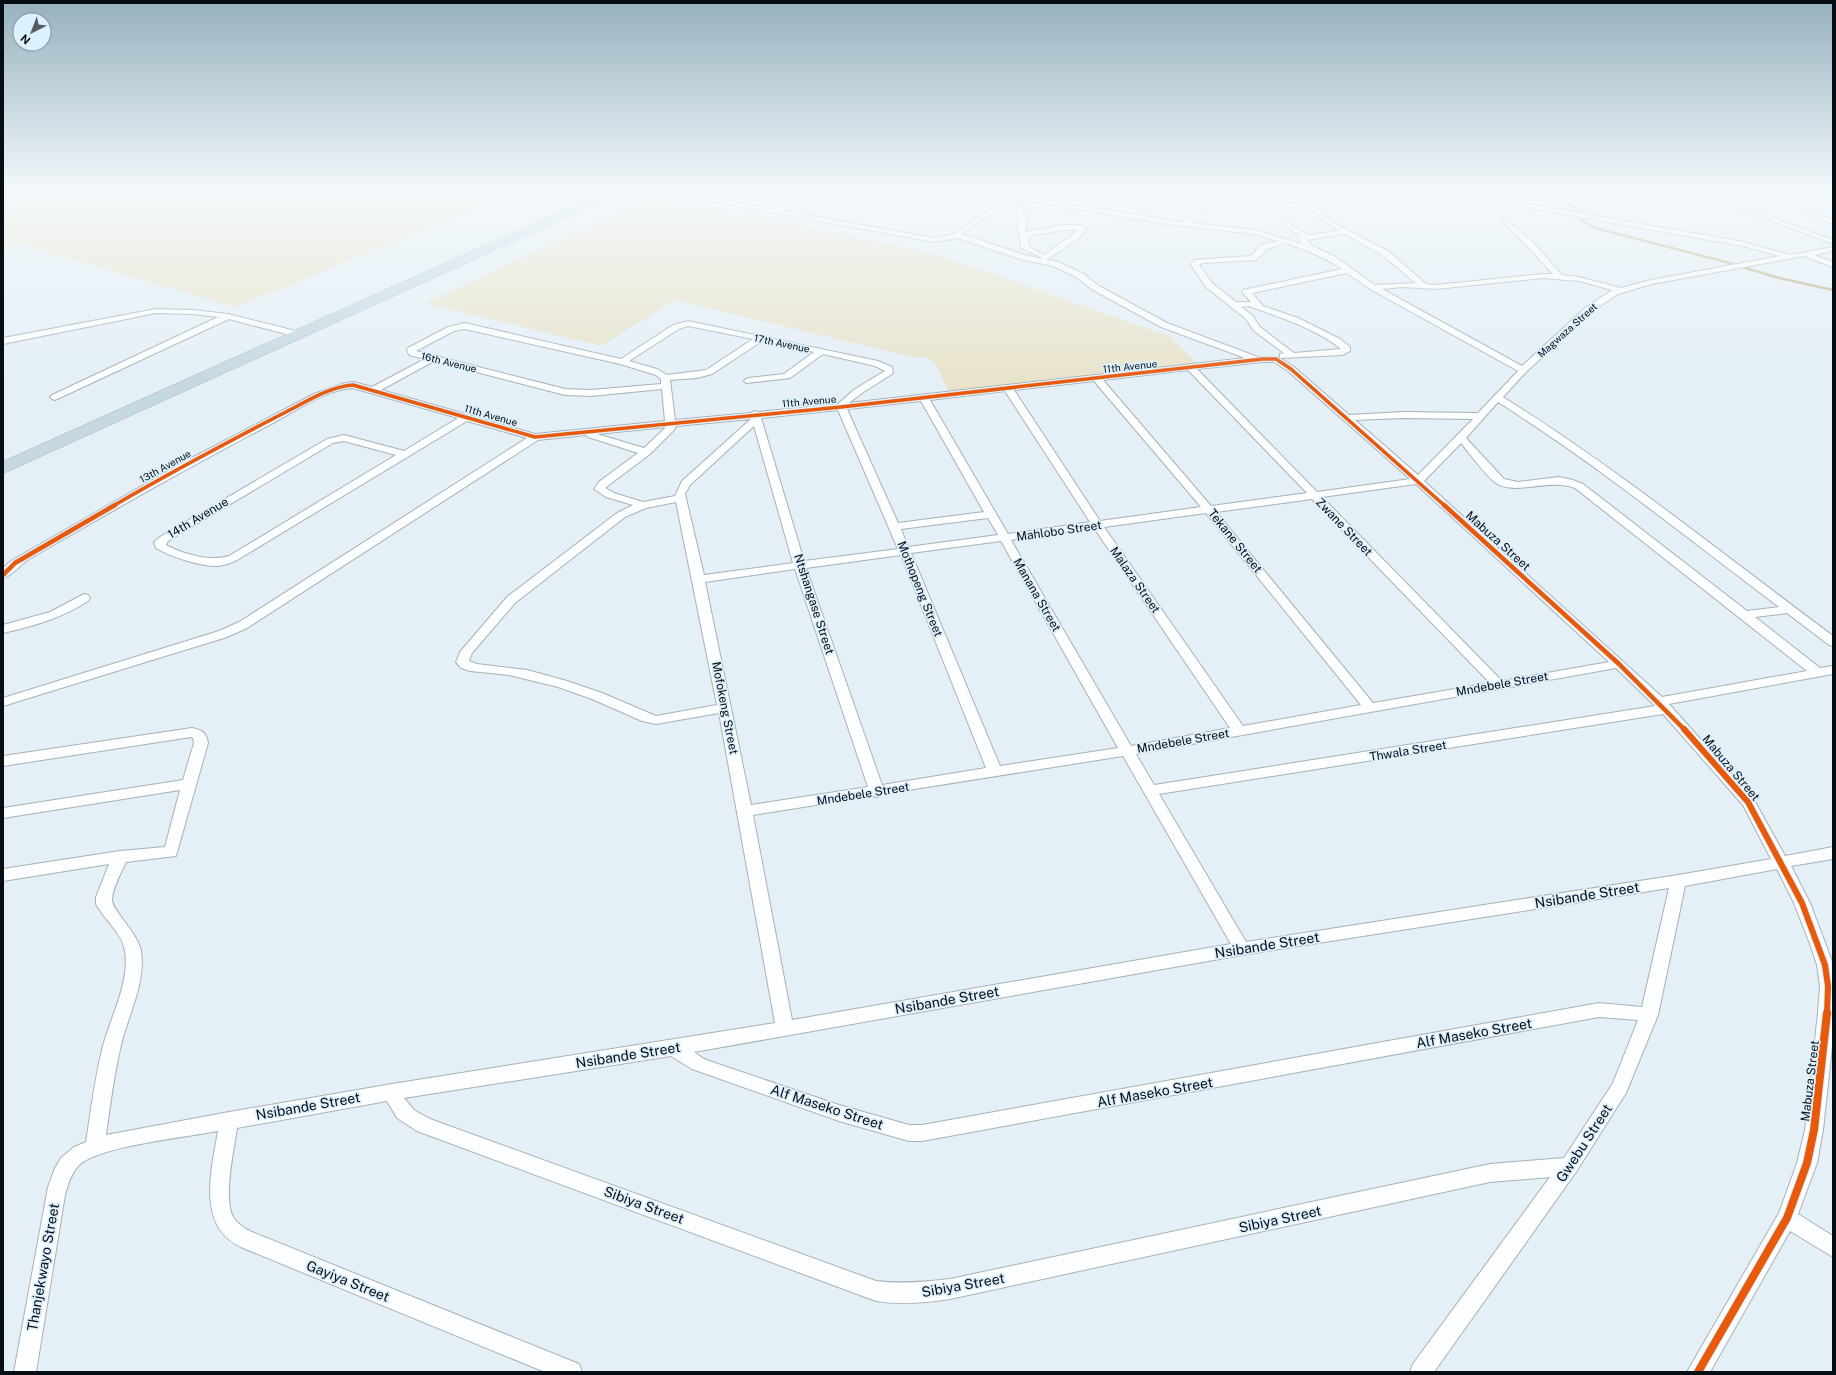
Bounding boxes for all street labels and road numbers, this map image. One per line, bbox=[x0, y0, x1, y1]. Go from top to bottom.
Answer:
street label: Magwaza Street bbox=[1535, 300, 1599, 360]
street label: 17th Avenue bbox=[753, 331, 811, 355]
street label: 16th Avenue bbox=[420, 349, 478, 375]
street label: 11th Avenue bbox=[1102, 357, 1158, 375]
street label: 11th Avenue bbox=[781, 393, 837, 409]
street label: 11th Avenue bbox=[463, 402, 519, 428]
street label: 13th Avenue bbox=[137, 447, 193, 485]
street label: 14th Avenue bbox=[165, 494, 231, 542]
street label: Zwane Street bbox=[1313, 495, 1375, 559]
street label: Tekane Street bbox=[1205, 506, 1265, 576]
street label: Mabuza Street bbox=[1463, 508, 1533, 574]
street label: Mahlobo Street bbox=[1015, 518, 1103, 544]
street label: Mothopeng Street bbox=[894, 539, 946, 639]
street label: Malaza Street bbox=[1107, 544, 1163, 616]
street label: Ntshangase Street bbox=[791, 552, 837, 656]
street label: Manana Street bbox=[1010, 556, 1064, 634]
street label: Mofokeng Street bbox=[709, 660, 741, 756]
street label: Mndebele Street bbox=[1455, 669, 1550, 699]
street label: Mndebele Street bbox=[1136, 726, 1231, 756]
street label: Mabuza Street bbox=[1699, 732, 1763, 804]
street label: Thwala Street bbox=[1368, 738, 1448, 764]
street label: Mndebele Street bbox=[816, 780, 911, 808]
street label: Nsibande Street bbox=[1534, 879, 1640, 911]
street label: Nsibande Street bbox=[1214, 929, 1320, 961]
street label: Nsibande Street bbox=[894, 983, 1000, 1017]
street label: Alf Maseko Street bbox=[1415, 1015, 1533, 1051]
street label: Nsibande Street bbox=[575, 1039, 681, 1071]
street label: Mabuza Street bbox=[1798, 1039, 1822, 1122]
street label: Alf Maseko Street bbox=[1096, 1074, 1214, 1110]
street label: Alf Maseko Street bbox=[769, 1081, 885, 1133]
street label: Nsibande Street bbox=[255, 1089, 361, 1123]
street label: Gwebu Street bbox=[1553, 1101, 1615, 1185]
street label: Sibiya Street bbox=[602, 1183, 686, 1227]
street label: Thanjekwayo Street bbox=[24, 1202, 62, 1332]
street label: Sibiya Street bbox=[1237, 1202, 1323, 1236]
street label: Gayiya Street bbox=[304, 1257, 392, 1305]
street label: Sibiya Street bbox=[920, 1270, 1006, 1300]

